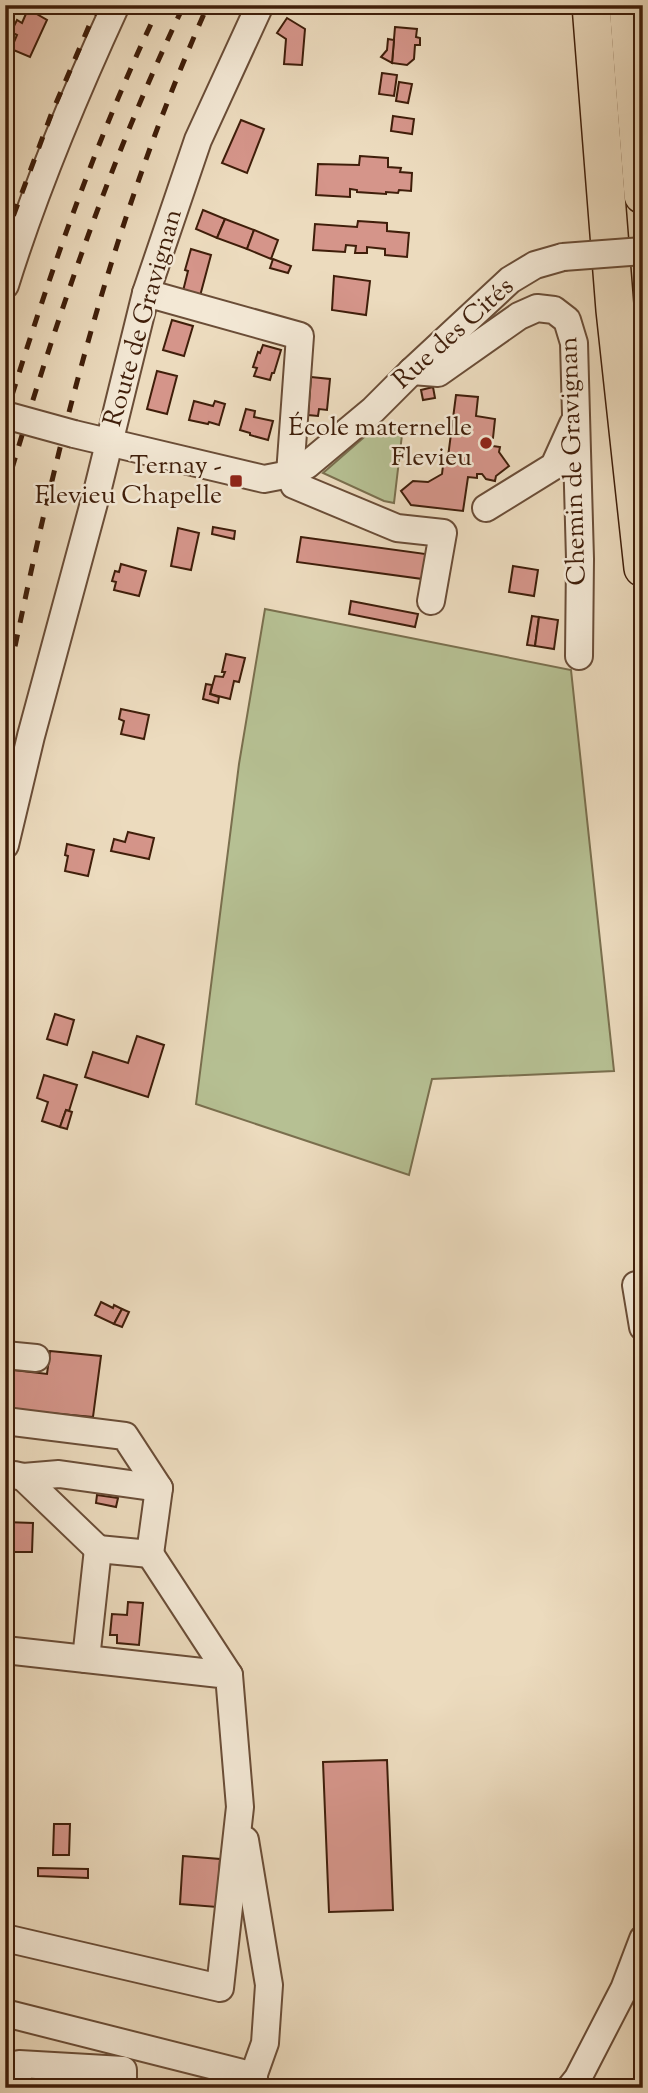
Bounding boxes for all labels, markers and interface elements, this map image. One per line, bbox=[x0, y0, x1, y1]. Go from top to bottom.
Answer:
street label: Route de Gravignan bbox=[95, 205, 193, 431]
street label: Rue des Cités bbox=[385, 269, 523, 399]
street label: Chemin de Gravignan bbox=[551, 336, 597, 586]
place label: École maternelle Flevieu bbox=[288, 410, 472, 477]
marker: École maternelle Flevieu bbox=[478, 435, 494, 451]
place label: Ternay - Flevieu Chapelle bbox=[35, 448, 222, 515]
marker: Ternay - Flevieu Chapelle bbox=[228, 473, 244, 489]

